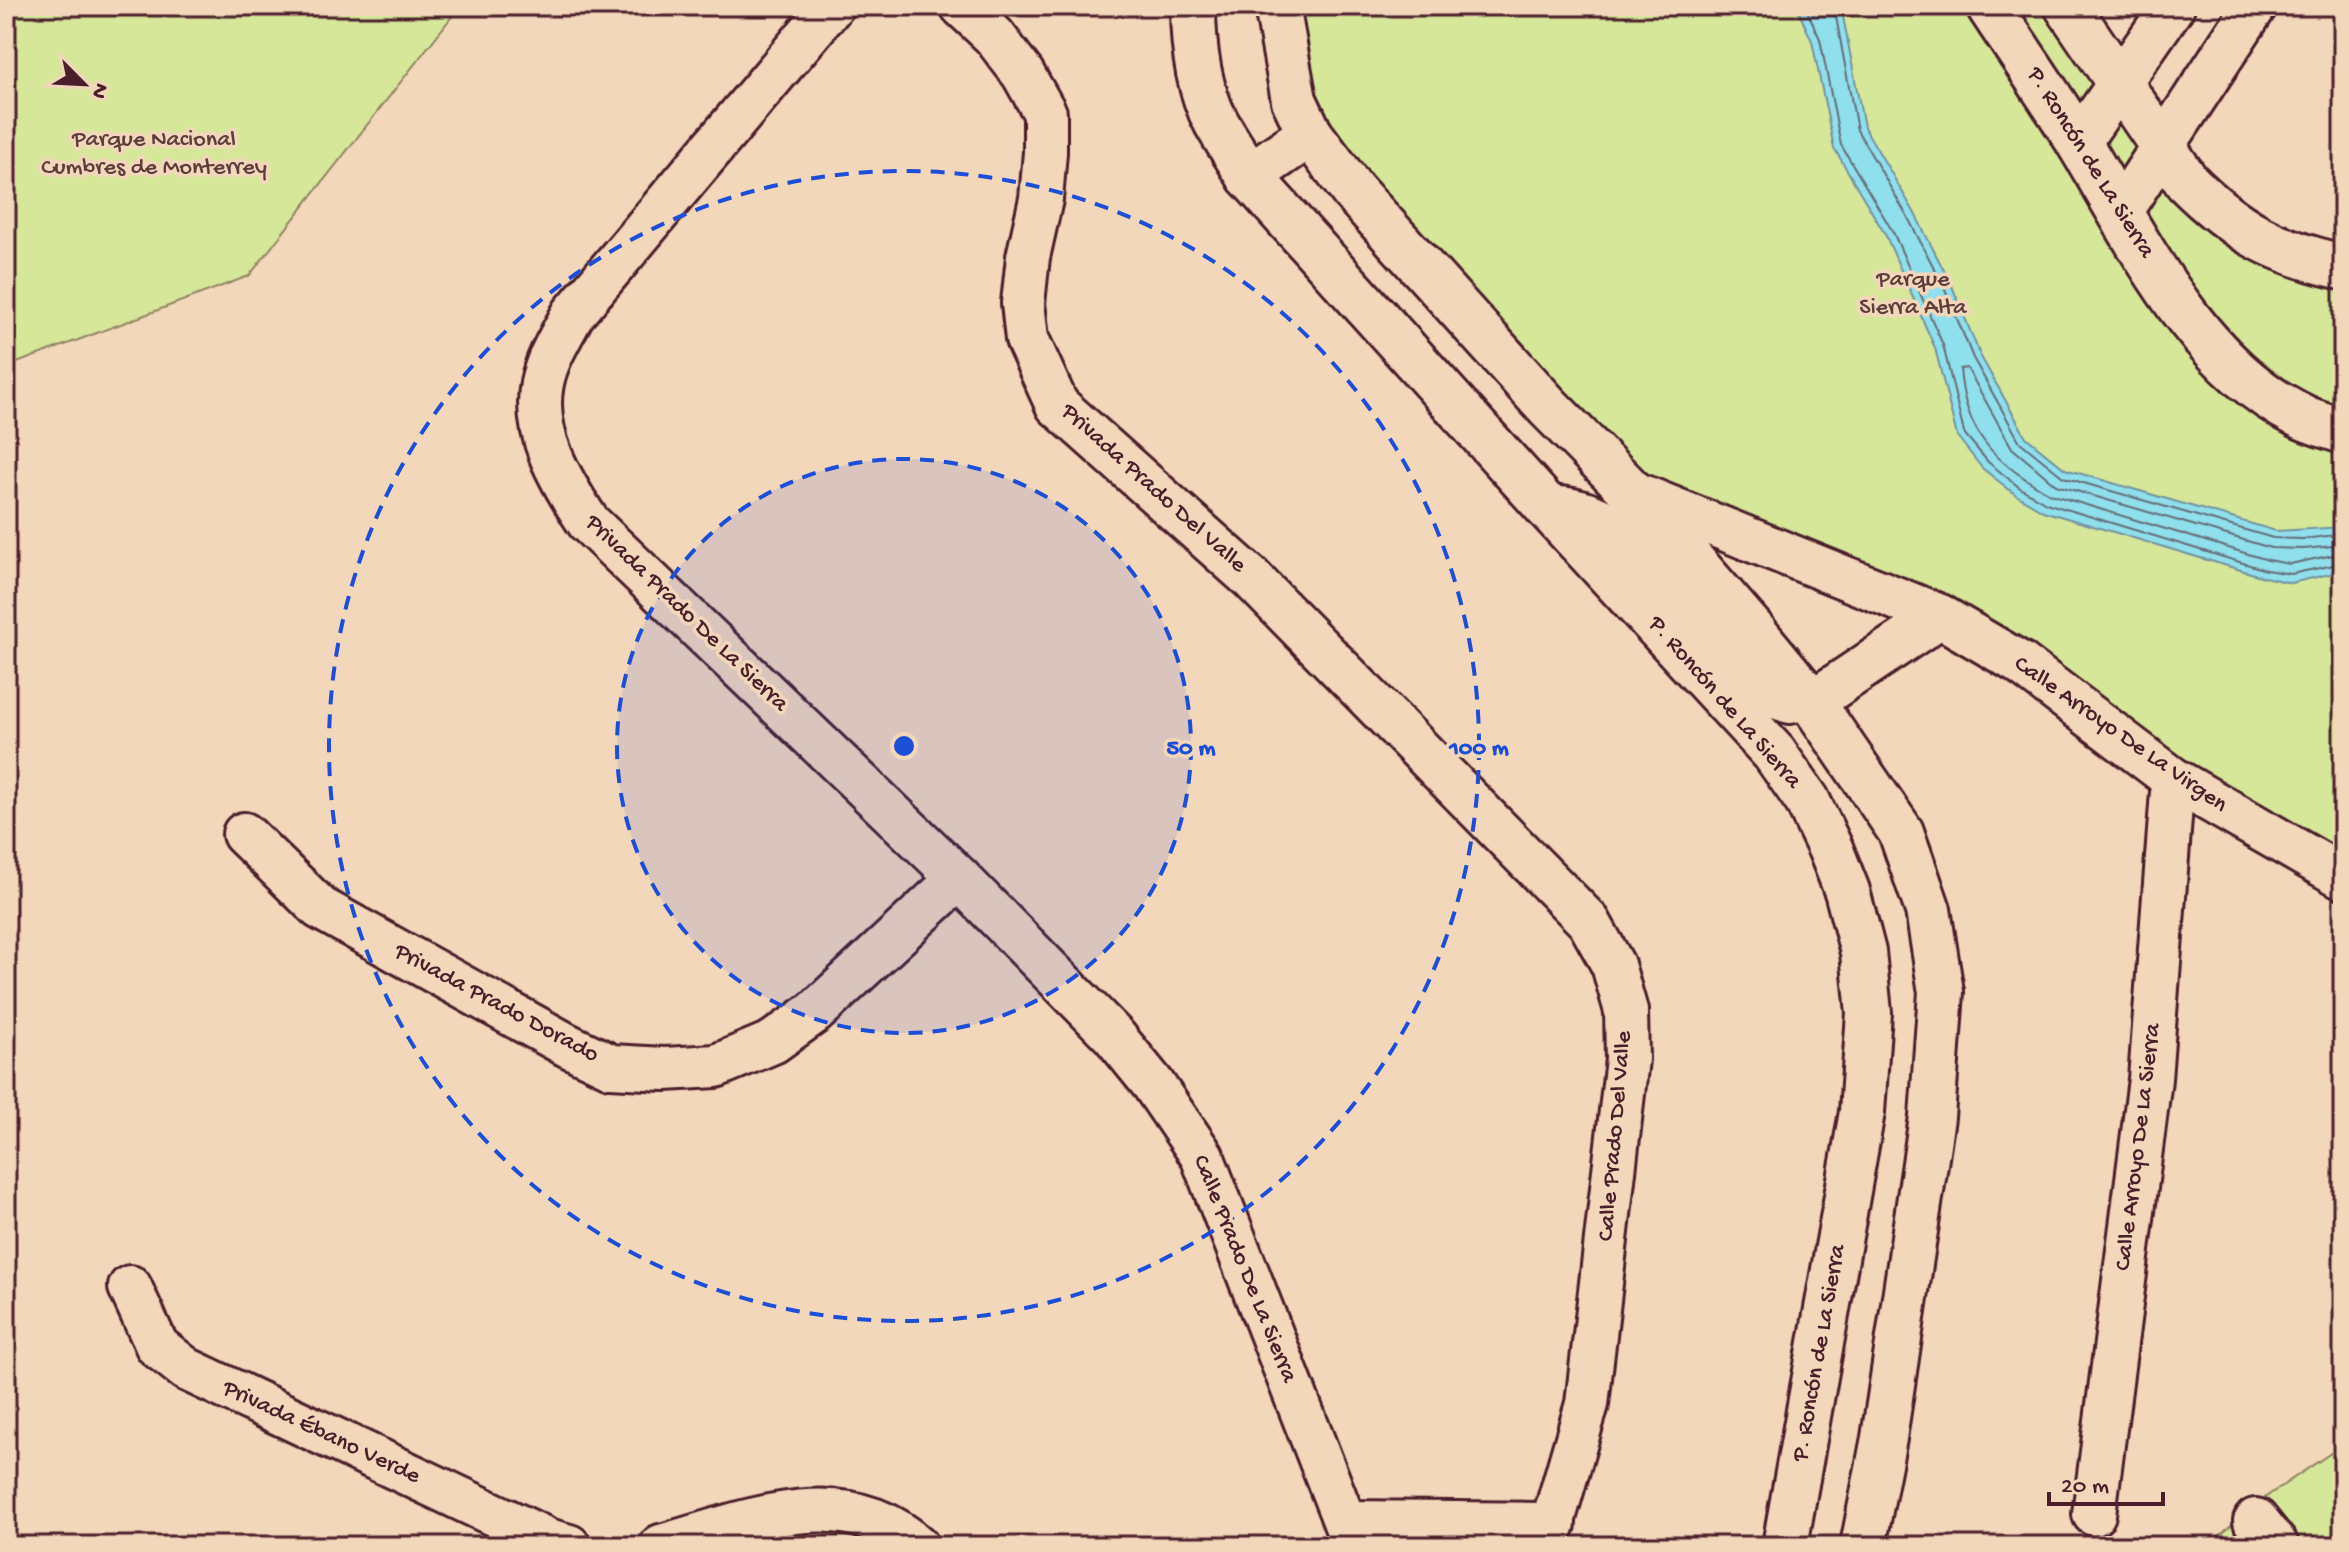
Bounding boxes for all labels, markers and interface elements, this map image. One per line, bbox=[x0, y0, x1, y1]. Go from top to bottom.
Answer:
north arrow bbox=[44, 44, 124, 124]
street label: P. Roncón de La Sierra bbox=[2019, 61, 2161, 264]
text: N bbox=[84, 79, 113, 102]
park label: Parque Nacional Cumbres de Monterrey bbox=[41, 126, 267, 183]
park label: Parque Sierra Alta bbox=[1859, 266, 1967, 323]
street label: Privada Prado Del Valle bbox=[1053, 397, 1252, 580]
street label: Privada Prado De La Sierra bbox=[577, 508, 794, 719]
street label: P. Roncón de La Sierra bbox=[1640, 610, 1807, 796]
street label: Calle Arroyo De La Virgen bbox=[2007, 650, 2233, 820]
centre of rings bbox=[890, 732, 918, 760]
text: 50 m bbox=[1167, 735, 1215, 764]
text: 100 m bbox=[1448, 735, 1509, 764]
street label: Privada Prado Dorado bbox=[388, 937, 603, 1070]
street label: Calle Arroyo De La Sierra bbox=[2109, 1021, 2169, 1272]
street label: Calle Prado Del Valle bbox=[1592, 1029, 1640, 1242]
street label: Calle Prado De La Sierra bbox=[1185, 1151, 1303, 1388]
street label: P. Roncón de La Sierra bbox=[1786, 1242, 1853, 1465]
street label: Privada Ébano Verde bbox=[216, 1374, 425, 1492]
scale bar bbox=[2049, 1456, 2163, 1506]
text: 20 m bbox=[2061, 1473, 2109, 1502]

